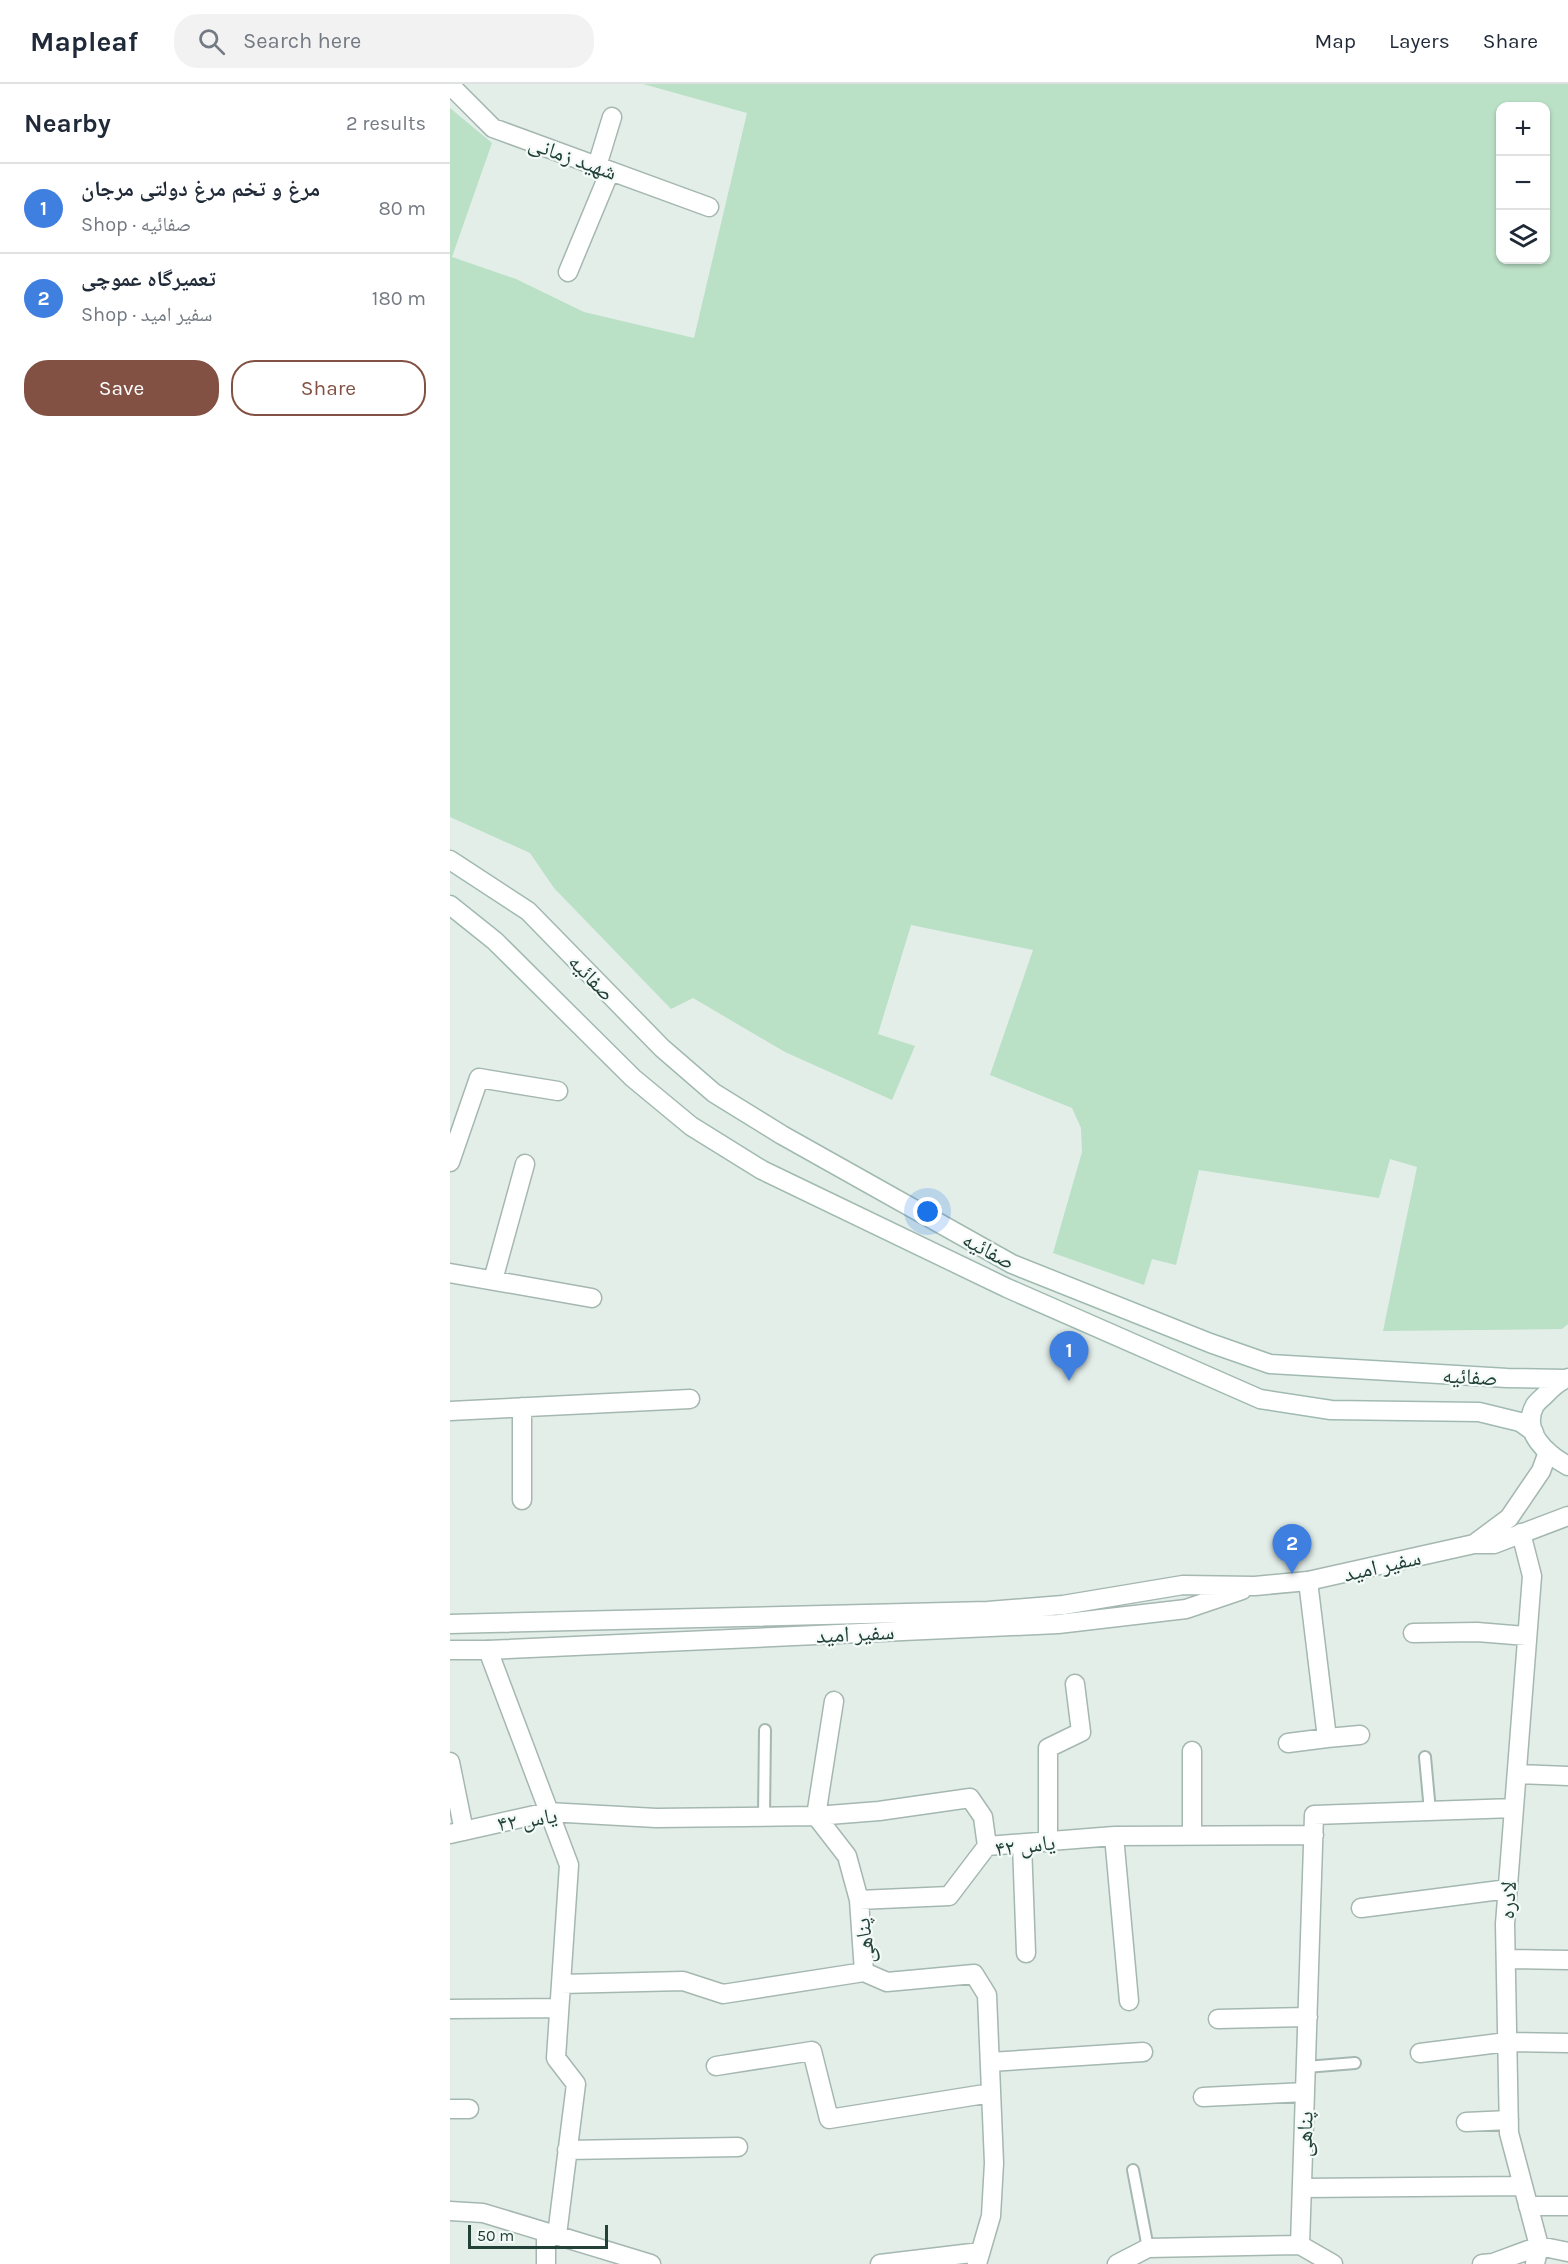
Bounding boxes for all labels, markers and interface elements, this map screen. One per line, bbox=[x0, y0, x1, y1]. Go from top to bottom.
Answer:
search box bbox=[174, 14, 594, 68]
text: Mapleaf bbox=[30, 25, 138, 58]
icon: search bbox=[195, 25, 228, 58]
text: Search here bbox=[243, 28, 361, 54]
text: Map bbox=[1314, 29, 1356, 53]
text: Layers bbox=[1389, 29, 1450, 53]
text: Share bbox=[1483, 29, 1538, 53]
map controls bbox=[1496, 102, 1550, 264]
button: + bbox=[1496, 102, 1550, 156]
text: Nearby bbox=[24, 108, 111, 139]
text: 2 results bbox=[346, 112, 426, 135]
street label: شهید زمانی bbox=[525, 130, 620, 186]
button: − bbox=[1496, 156, 1550, 210]
text: مرغ و تخم مرغ دولتی مرجان bbox=[81, 176, 320, 202]
text: 1 bbox=[40, 197, 47, 220]
text: 80 m bbox=[378, 197, 426, 220]
button: layers bbox=[1496, 210, 1550, 264]
text: Shop · صفائیه bbox=[81, 213, 191, 236]
text: تعمیرگاه عموچی bbox=[81, 266, 216, 292]
text: 2 bbox=[37, 287, 50, 310]
text: 180 m bbox=[372, 287, 426, 310]
text: Shop · سفیر امید bbox=[81, 303, 212, 326]
button: Save bbox=[24, 360, 219, 416]
button: Share bbox=[231, 360, 426, 416]
street label: صفائیه bbox=[563, 949, 620, 1007]
your location bbox=[913, 1197, 942, 1226]
street label: صفائیه bbox=[958, 1226, 1019, 1275]
pin: 1 bbox=[1050, 1332, 1088, 1381]
street label: صفائیه bbox=[1442, 1363, 1498, 1391]
pin: 2 bbox=[1272, 1524, 1312, 1574]
street label: سفیر امید bbox=[1341, 1544, 1423, 1587]
street label: سفیر امید bbox=[815, 1619, 895, 1649]
street label: یاس ۴۲ bbox=[495, 1802, 559, 1838]
street label: یاس ۴۲ bbox=[994, 1829, 1057, 1863]
street label: لادره bbox=[1494, 1880, 1522, 1920]
street label: پناهی bbox=[849, 1917, 881, 1965]
street label: پناهی bbox=[1291, 2111, 1319, 2157]
scale bar bbox=[468, 2222, 608, 2250]
text: 50 m bbox=[477, 2226, 514, 2245]

